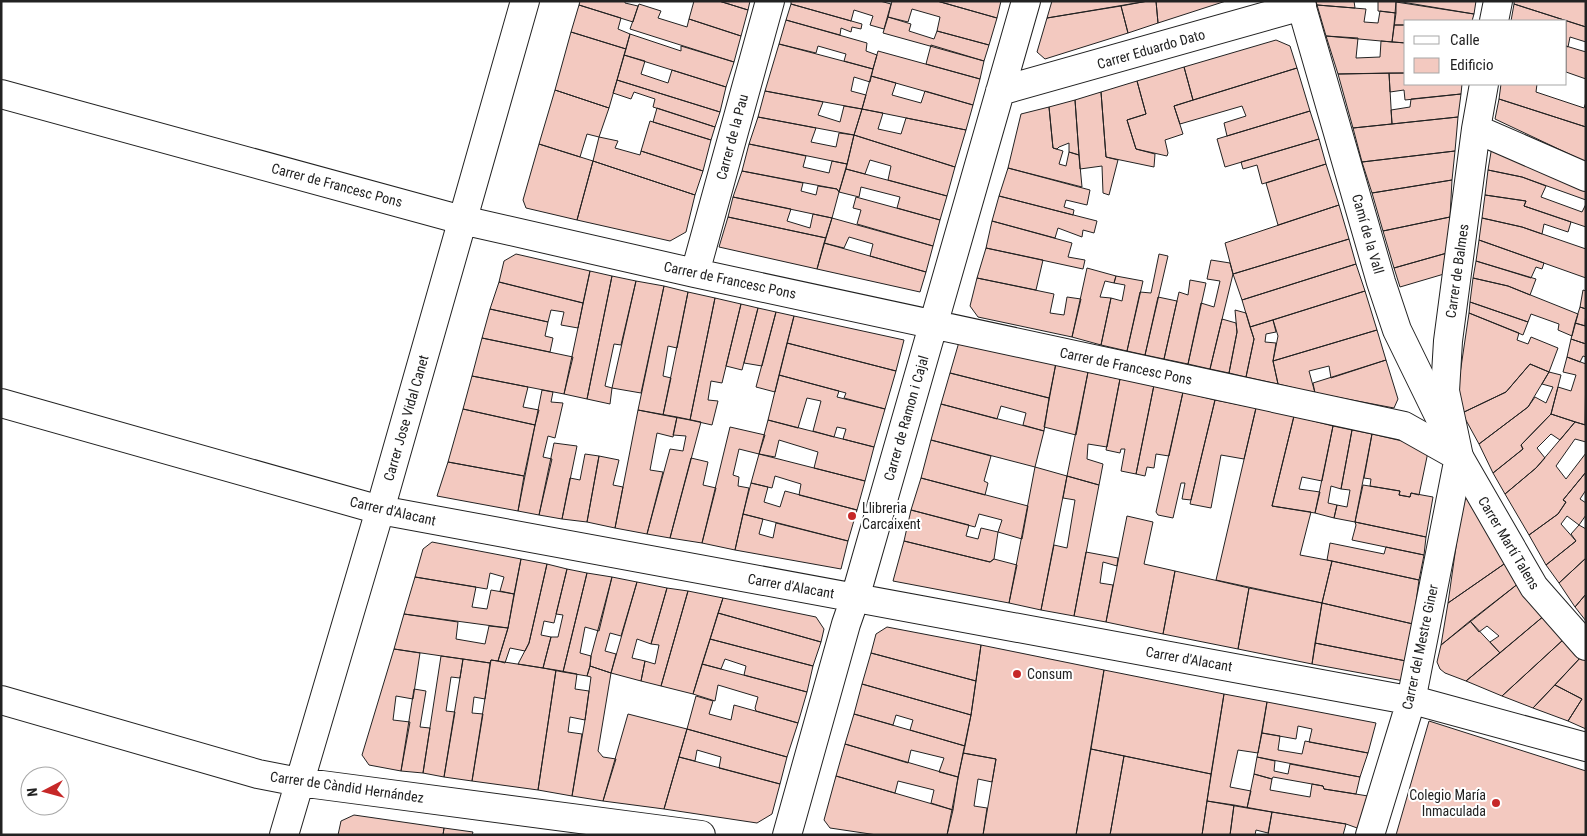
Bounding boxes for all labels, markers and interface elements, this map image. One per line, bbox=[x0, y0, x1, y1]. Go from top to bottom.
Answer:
legend bbox=[1404, 20, 1567, 85]
street label: Carrer Eduardo Dato bbox=[1095, 26, 1207, 72]
text: Calle bbox=[1450, 31, 1480, 49]
text: Edificio bbox=[1450, 56, 1493, 74]
street label: Carrer de la Pau bbox=[713, 92, 751, 182]
street label: Carrer de Francesc Pons bbox=[270, 160, 404, 210]
street label: Camí de la Vall bbox=[1349, 192, 1387, 276]
street label: Carrer de Balmes bbox=[1442, 223, 1472, 319]
street label: Carrer de Francesc Pons bbox=[662, 258, 798, 302]
street label: Carrer de Francesc Pons bbox=[1058, 344, 1194, 388]
street label: Carrer Jose Vidal Canet bbox=[380, 353, 432, 483]
street label: Carrer de Ramon i Cajal bbox=[880, 353, 932, 483]
street label: Carrer d'Alacant bbox=[348, 493, 438, 529]
street label: Carrer Martí Talens bbox=[1475, 494, 1543, 592]
place label: Llibreria Carcaixent bbox=[862, 500, 921, 532]
marker: Llibreria Carcaixent bbox=[846, 510, 858, 522]
street label: Carrer d'Alacant bbox=[746, 571, 836, 601]
street label: Carrer del Mestre Giner bbox=[1399, 583, 1441, 711]
street label: Carrer d'Alacant bbox=[1144, 644, 1234, 674]
place label: Consum bbox=[1027, 666, 1072, 682]
marker: Consum bbox=[1011, 668, 1023, 680]
north arrow bbox=[20, 766, 70, 816]
street label: Carrer de Càndid Hernández bbox=[269, 768, 425, 806]
text: N bbox=[24, 787, 40, 797]
place label: Colegio María Inmaculada bbox=[1409, 787, 1486, 819]
marker: Colegio María Inmaculada bbox=[1490, 797, 1502, 809]

